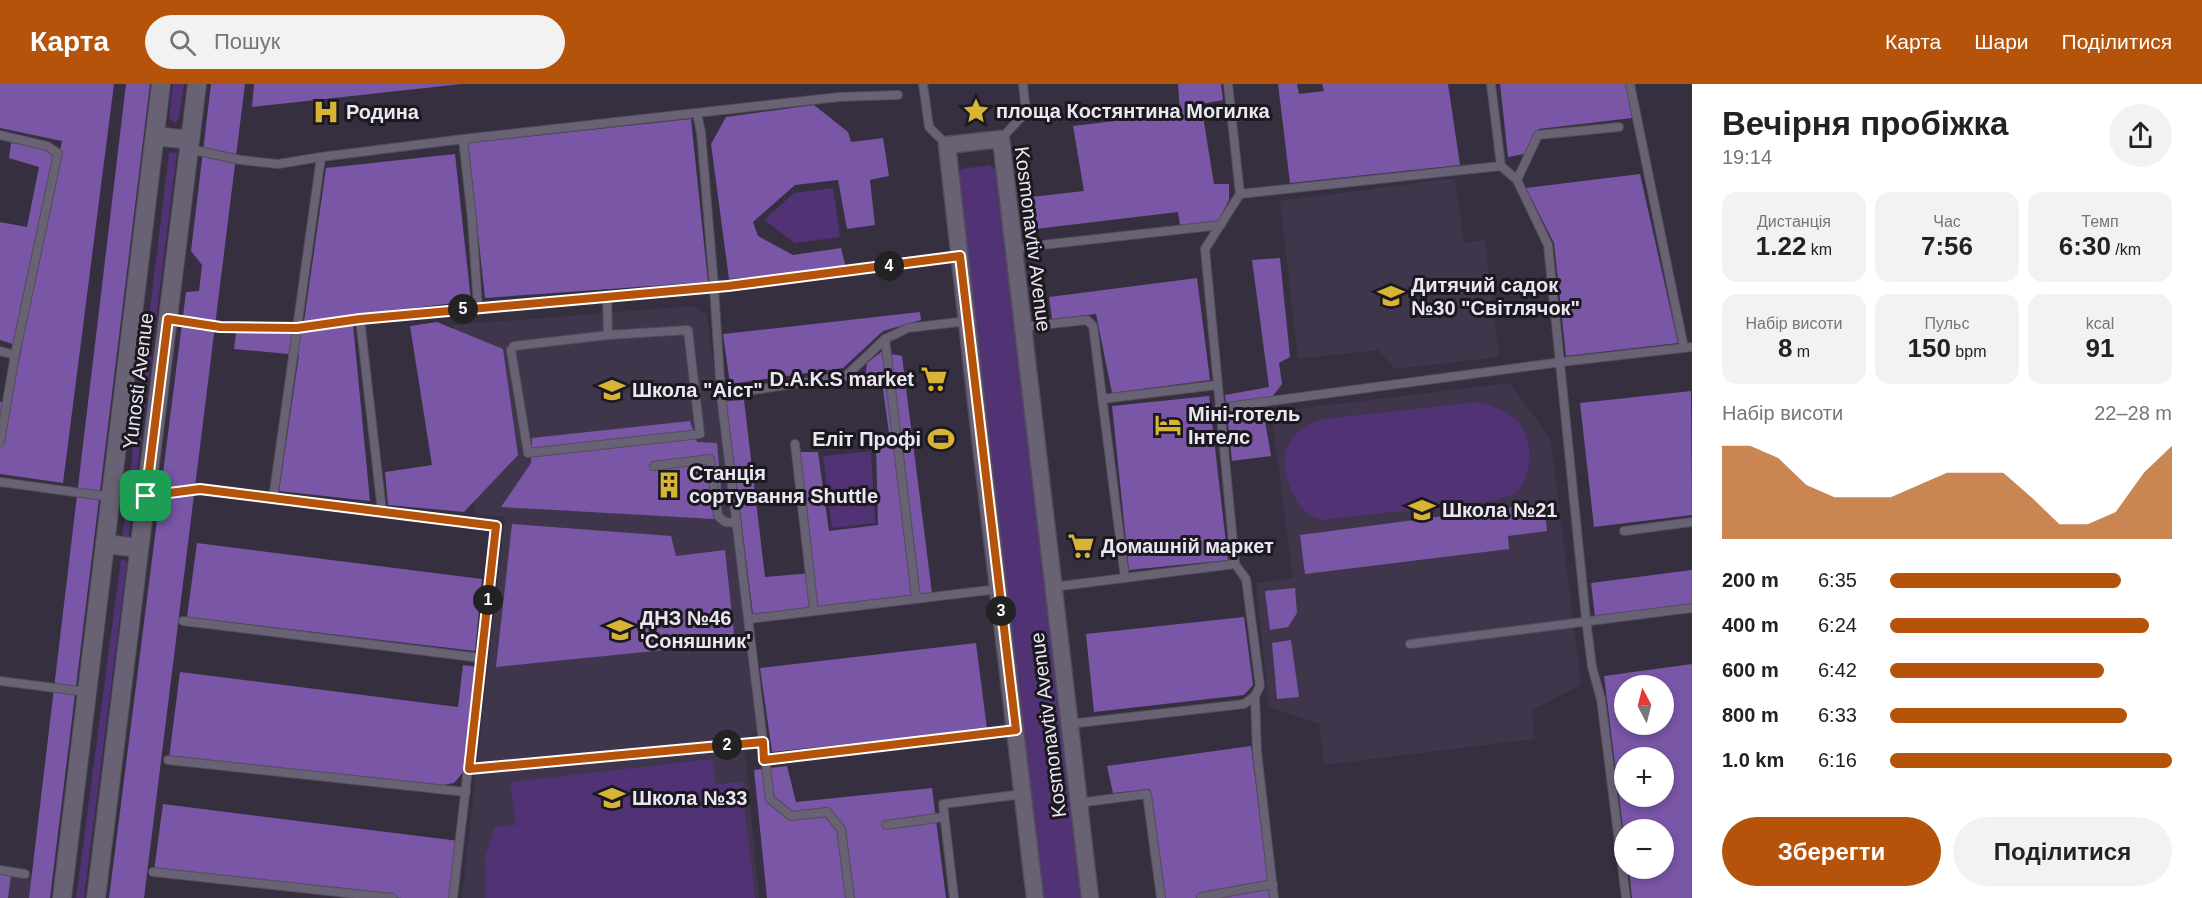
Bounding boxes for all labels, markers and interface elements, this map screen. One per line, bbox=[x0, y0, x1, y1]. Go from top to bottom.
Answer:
search box bbox=[145, 15, 565, 69]
text: Карта bbox=[30, 26, 109, 57]
icon: search bbox=[166, 26, 199, 59]
text: Пошук bbox=[214, 29, 280, 54]
text: Карта bbox=[1885, 30, 1941, 53]
text: Шари bbox=[1974, 30, 2029, 53]
text: Поділитися bbox=[2062, 30, 2172, 53]
place icon: площа Костянтина Могилка bbox=[961, 96, 991, 126]
hospital icon: Родина bbox=[311, 97, 341, 127]
place label: площа Костянтина Могилка bbox=[996, 100, 1270, 122]
place label: Родина bbox=[346, 101, 420, 123]
button: share bbox=[2109, 104, 2172, 167]
text: Вечірня пробіжка bbox=[1722, 105, 2008, 142]
street label: Kosmonavtiv Avenue bbox=[1011, 145, 1055, 333]
text: 19:14 bbox=[1722, 146, 1772, 168]
text: Дистанція bbox=[1757, 213, 1831, 230]
text: Час bbox=[1933, 213, 1961, 230]
text: Темп bbox=[2081, 213, 2119, 230]
text: 1.22 bbox=[1756, 231, 1806, 261]
text: 7:56 bbox=[1921, 231, 1973, 261]
text: 6:30 bbox=[2059, 231, 2111, 261]
text: km bbox=[1806, 241, 1832, 258]
text: /km bbox=[2111, 241, 2141, 258]
pin: 4 bbox=[874, 251, 904, 281]
text: 4 bbox=[885, 257, 893, 274]
place label: Дитячий садок №30 "Світлячок" bbox=[1411, 274, 1580, 319]
school or university icon: Дитячий садок №30 "Світлячок" bbox=[1376, 281, 1406, 311]
pin: 5 bbox=[448, 294, 478, 324]
text: 5 bbox=[459, 300, 467, 317]
street label: Yunosti Avenue bbox=[119, 311, 157, 451]
text: Набір висоти bbox=[1746, 315, 1842, 332]
text: Пульс bbox=[1925, 315, 1969, 332]
text: kcal bbox=[2086, 315, 2114, 332]
text: 8 bbox=[1778, 333, 1792, 363]
text: 150 bbox=[1908, 333, 1951, 363]
text: 91 bbox=[2086, 333, 2114, 363]
text: m bbox=[1792, 343, 1810, 360]
text: bpm bbox=[1951, 343, 1986, 360]
supermarket icon: D.A.K.S market bbox=[919, 364, 949, 394]
place label: D.A.K.S market bbox=[770, 368, 914, 390]
school or university icon: Школа "Аіст" bbox=[597, 375, 627, 405]
place label: Школа "Аіст" bbox=[632, 379, 763, 401]
text: Набір висоти bbox=[1722, 402, 1843, 424]
text: 22–28 m bbox=[2094, 402, 2172, 424]
place label: Міні-готель Інтелс bbox=[1188, 403, 1300, 448]
hotel icon: Міні-готель Інтелс bbox=[1153, 410, 1183, 440]
sports icon: Еліт Профі bbox=[926, 424, 956, 454]
place label: Еліт Профі bbox=[812, 428, 921, 450]
place label: Станція сортування Shuttle bbox=[689, 462, 878, 507]
pin bbox=[120, 470, 171, 521]
building icon: Станція сортування Shuttle bbox=[654, 470, 684, 500]
icon: arrive bbox=[129, 479, 162, 512]
school or university icon: Школа №21 bbox=[1407, 495, 1437, 525]
place label: Школа №21 bbox=[1442, 499, 1558, 521]
supermarket icon: Домашній маркет bbox=[1066, 531, 1096, 561]
place label: Домашній маркет bbox=[1101, 535, 1274, 557]
text: 200 m bbox=[1722, 569, 1779, 591]
text: 6:35 bbox=[1818, 569, 1857, 591]
pin: 1 bbox=[473, 585, 503, 615]
text: 1 bbox=[484, 591, 492, 608]
pin: 3 bbox=[986, 596, 1016, 626]
text: 3 bbox=[997, 602, 1005, 619]
place label: ДНЗ №46 'Соняшник' bbox=[640, 607, 751, 652]
text: 400 m bbox=[1722, 614, 1779, 636]
text: 6:24 bbox=[1818, 614, 1857, 636]
school or university icon: ДНЗ №46 'Соняшник' bbox=[605, 615, 635, 645]
street label: Kosmonavtiv Avenue bbox=[1026, 631, 1070, 819]
text: 600 m bbox=[1722, 659, 1779, 681]
text: 6:42 bbox=[1818, 659, 1857, 681]
north arrow bbox=[1614, 675, 1674, 735]
map controls bbox=[1614, 675, 1674, 879]
text: 800 m bbox=[1722, 704, 1779, 726]
text: 6:33 bbox=[1818, 704, 1857, 726]
pin: 2 bbox=[712, 730, 742, 760]
text: 2 bbox=[723, 736, 731, 753]
button: + bbox=[1614, 747, 1674, 807]
text: 1.0 km bbox=[1722, 749, 1784, 771]
text: 6:16 bbox=[1818, 749, 1857, 771]
school or university icon: Школа №33 bbox=[597, 783, 627, 813]
place label: Школа №33 bbox=[632, 787, 748, 809]
button: Зберегти bbox=[1722, 817, 1941, 886]
button: Поділитися bbox=[1953, 817, 2172, 886]
button: − bbox=[1614, 819, 1674, 879]

